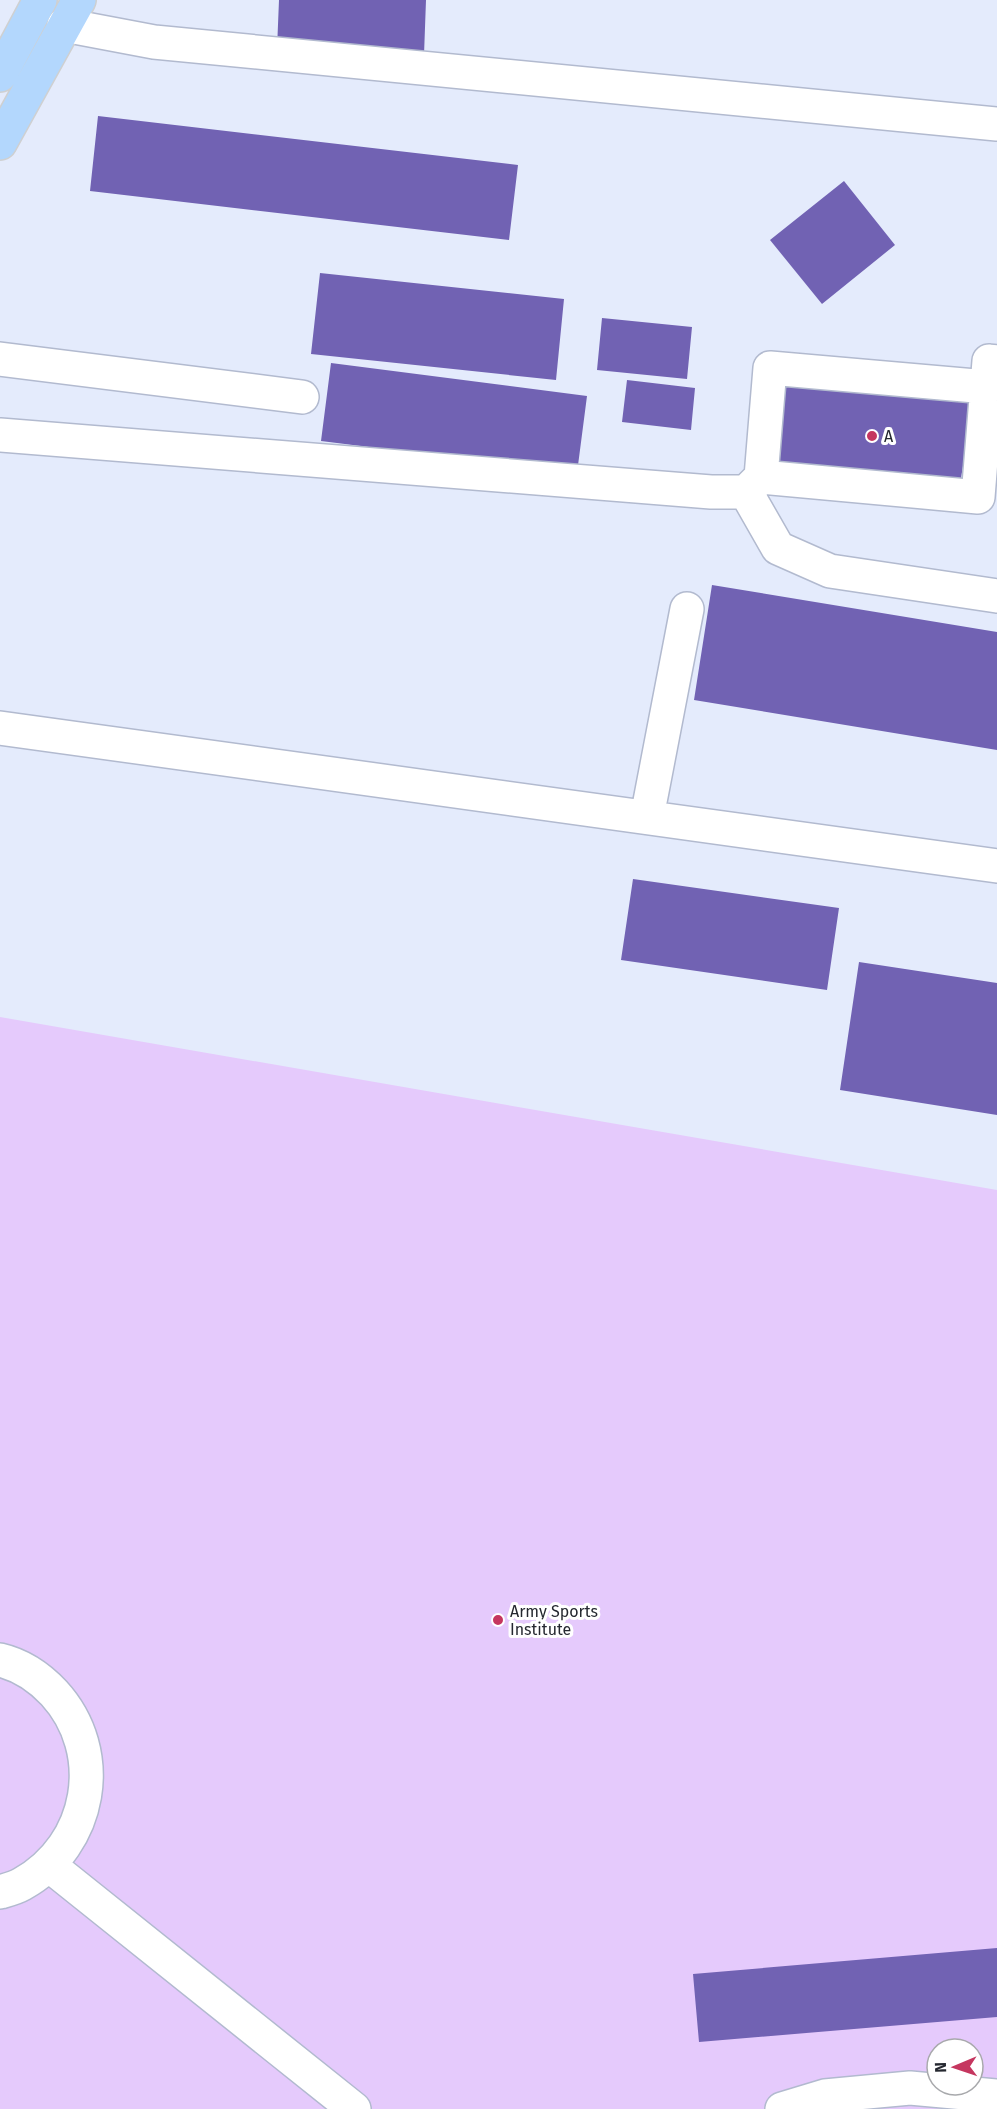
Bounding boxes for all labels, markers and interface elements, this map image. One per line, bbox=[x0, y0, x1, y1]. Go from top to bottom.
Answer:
place label: A bbox=[884, 427, 894, 446]
marker: A bbox=[865, 429, 879, 443]
place label: Army Sports Institute bbox=[510, 1602, 598, 1639]
marker: Army Sports Institute bbox=[491, 1613, 505, 1627]
north arrow bbox=[925, 2037, 985, 2097]
text: N bbox=[931, 2062, 950, 2073]

